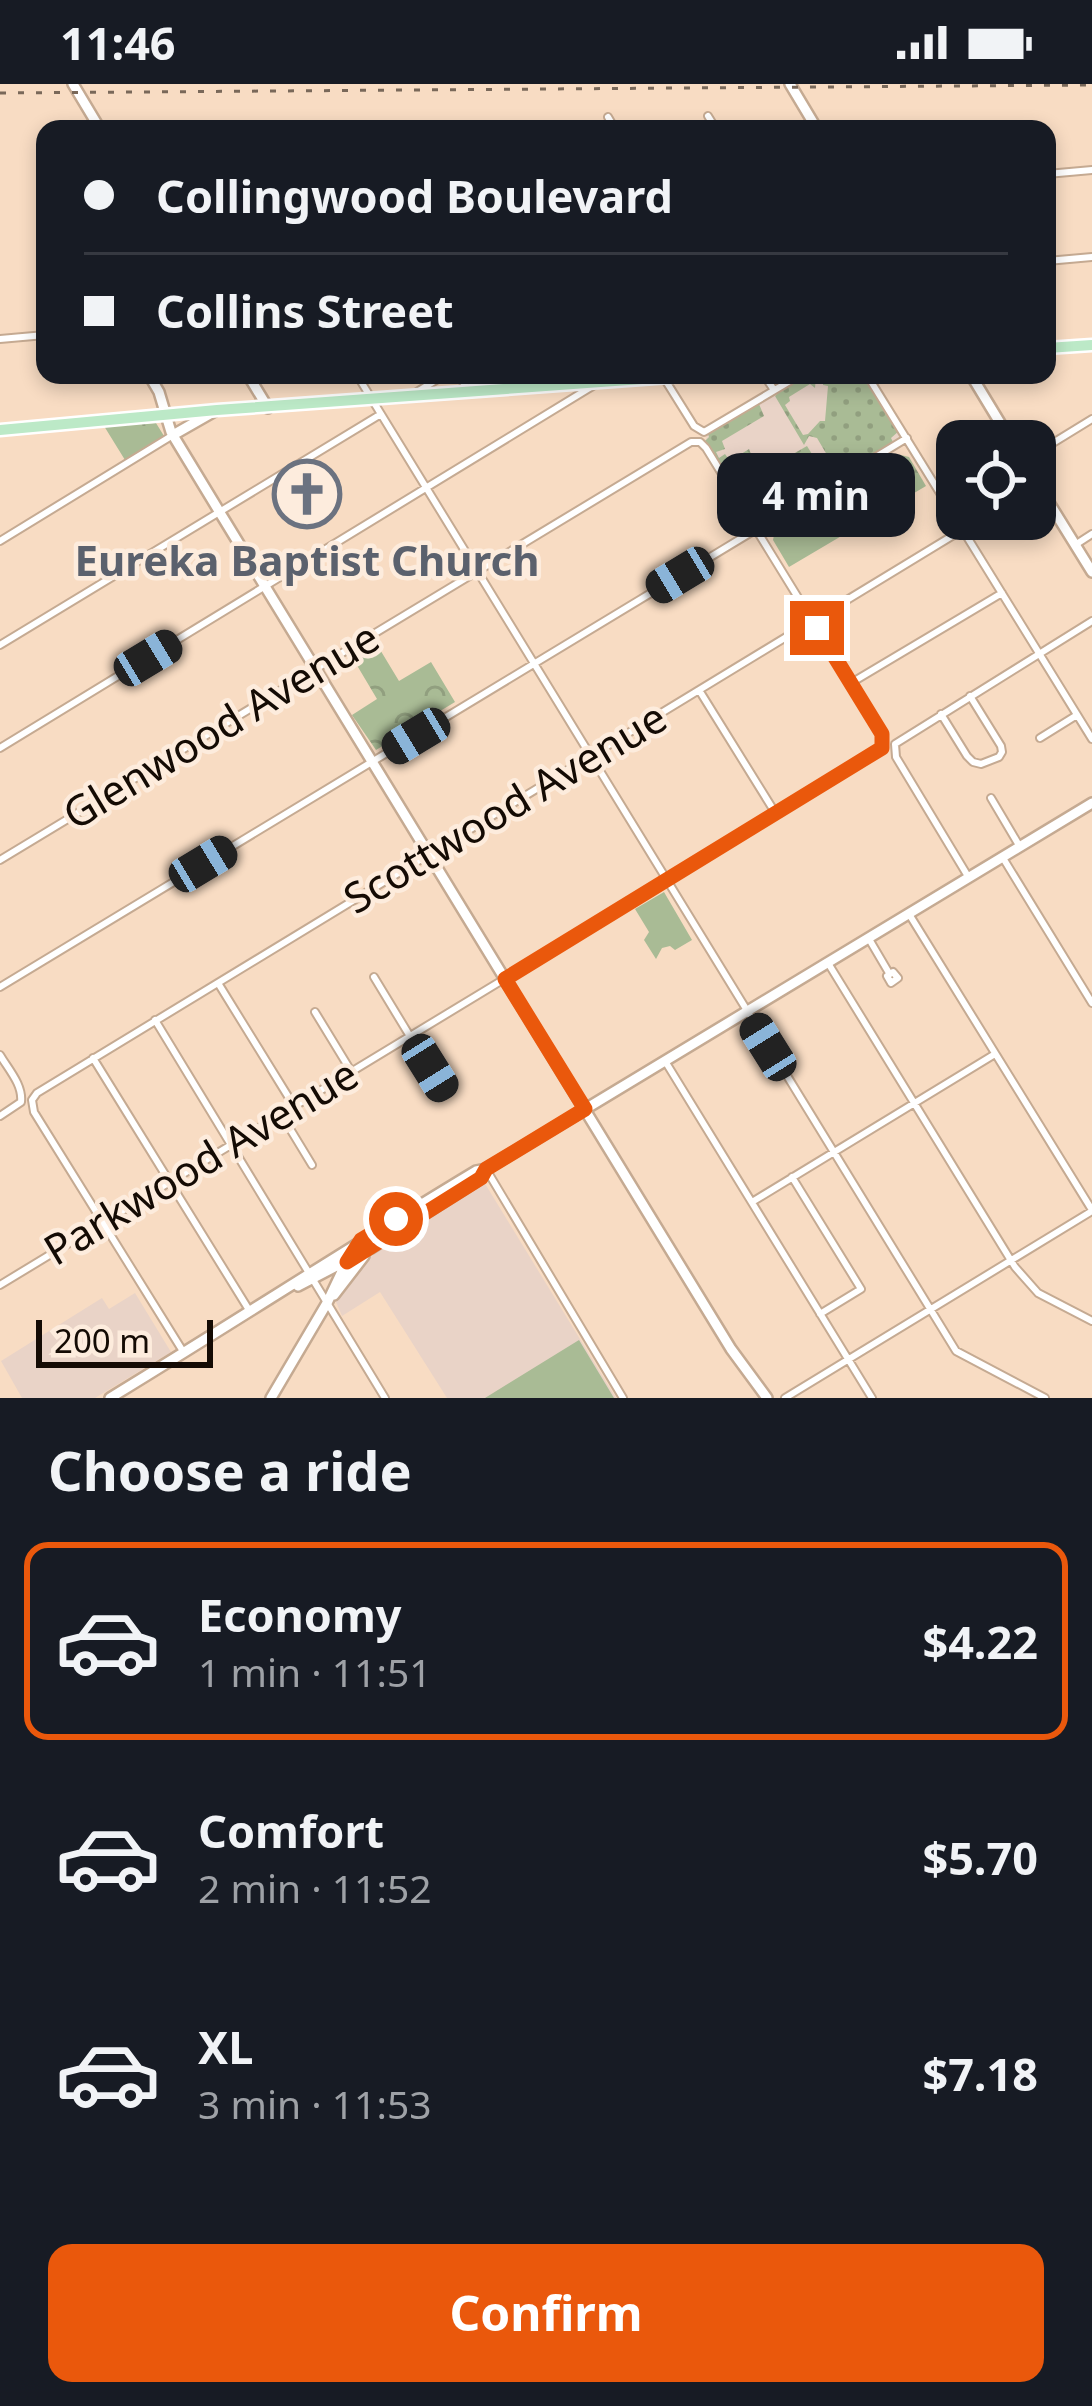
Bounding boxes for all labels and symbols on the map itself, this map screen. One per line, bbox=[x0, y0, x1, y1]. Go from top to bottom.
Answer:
callout: 4 min bbox=[718, 454, 916, 538]
church icon: Eureka Baptist Church bbox=[272, 459, 342, 529]
place label: Eureka Baptist Church bbox=[74, 531, 540, 588]
car bbox=[640, 541, 720, 609]
route end bbox=[790, 601, 844, 655]
street label: Glenwood Avenue bbox=[52, 608, 389, 842]
car bbox=[108, 624, 188, 692]
street label: Scottwood Avenue bbox=[332, 688, 676, 926]
car bbox=[376, 702, 456, 770]
car bbox=[163, 830, 243, 898]
car bbox=[734, 1007, 802, 1087]
car bbox=[396, 1028, 464, 1108]
street label: Parkwood Avenue bbox=[33, 1044, 368, 1277]
route start bbox=[369, 1192, 423, 1246]
scale bar bbox=[36, 1314, 213, 1367]

